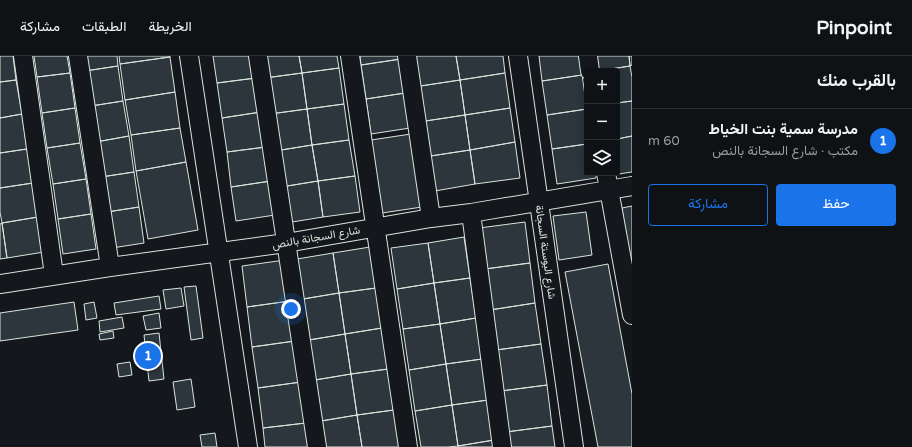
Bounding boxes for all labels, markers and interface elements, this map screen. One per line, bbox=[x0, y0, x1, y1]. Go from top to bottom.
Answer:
text: Pinpoint bbox=[816, 17, 892, 39]
text: مشاركة bbox=[20, 18, 60, 35]
text: الطبقات bbox=[82, 18, 126, 35]
text: الخريطة bbox=[148, 18, 192, 35]
map controls bbox=[584, 68, 620, 176]
button: + bbox=[584, 68, 620, 104]
text: بالقرب منك bbox=[817, 70, 896, 91]
button: − bbox=[584, 104, 620, 140]
text: مدرسة سمية بنت الخياط bbox=[709, 120, 858, 138]
text: 60 m bbox=[648, 133, 680, 149]
text: 1 bbox=[879, 133, 887, 149]
button: layers bbox=[584, 140, 620, 176]
text: مكتب · شارع السجانة بالنص bbox=[712, 143, 858, 159]
button: مشاركة bbox=[648, 184, 768, 226]
button: حفظ bbox=[776, 184, 896, 226]
street label: شارع البوستة السجانة bbox=[531, 204, 559, 301]
street label: شارع السجانة بالنص bbox=[271, 223, 362, 253]
your location bbox=[281, 299, 301, 319]
pin: 1 bbox=[135, 341, 161, 371]

